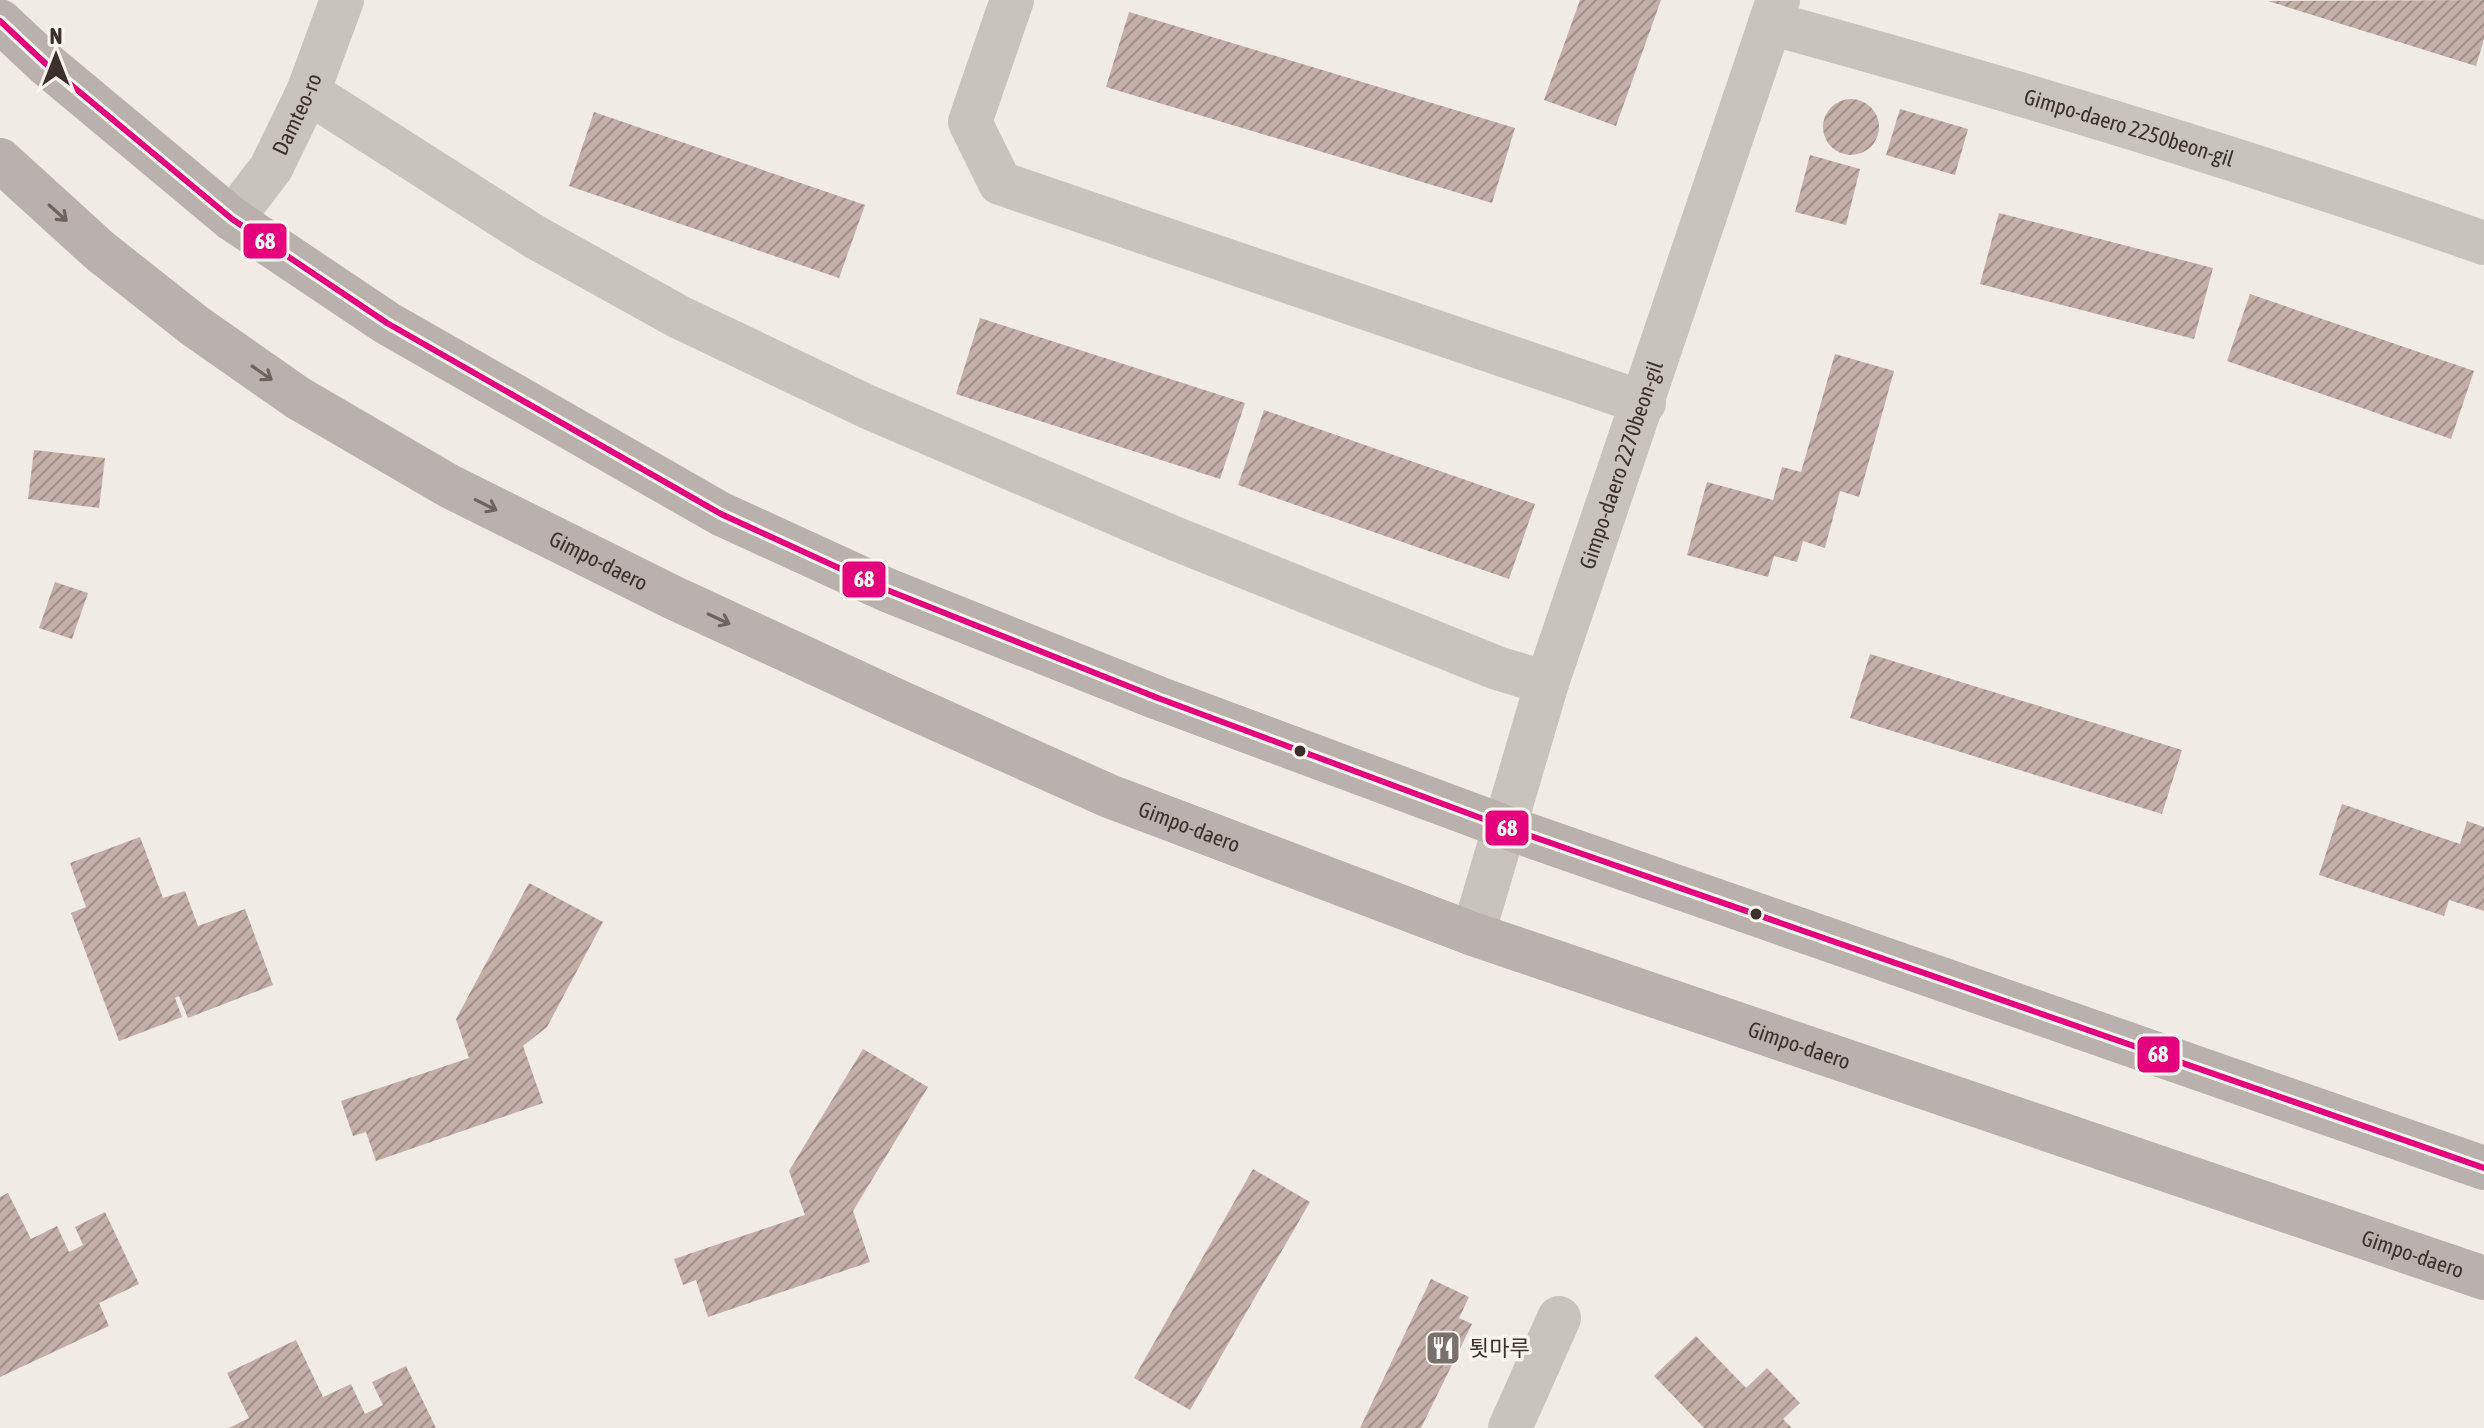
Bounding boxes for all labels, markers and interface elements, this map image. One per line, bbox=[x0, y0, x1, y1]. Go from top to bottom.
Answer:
north arrow bbox=[16, 16, 96, 96]
text: N bbox=[50, 23, 62, 49]
street label: Damteo-ro bbox=[266, 70, 327, 159]
street label: Gimpo-daero 2250beon-gil bbox=[2021, 83, 2237, 172]
one-way arrow bbox=[47, 203, 67, 221]
line badge: 68 bbox=[242, 222, 288, 260]
text: 68 bbox=[255, 228, 275, 254]
street label: Gimpo-daero 2270beon-gil bbox=[1574, 357, 1668, 572]
one-way arrow bbox=[251, 365, 273, 381]
one-way arrow bbox=[474, 497, 498, 513]
street label: Gimpo-daero bbox=[545, 525, 652, 596]
line badge: 68 bbox=[841, 560, 887, 599]
text: 68 bbox=[854, 566, 874, 592]
one-way arrow bbox=[707, 612, 731, 627]
unlabelled marker bbox=[1292, 743, 1308, 759]
street label: Gimpo-daero bbox=[1135, 795, 1244, 858]
line badge: 68 bbox=[1484, 809, 1530, 847]
text: 68 bbox=[1497, 815, 1517, 841]
unlabelled marker bbox=[1748, 906, 1764, 922]
street label: Gimpo-daero bbox=[1745, 1016, 1854, 1074]
line badge: 68 bbox=[2136, 1035, 2181, 1074]
text: 68 bbox=[2148, 1041, 2168, 1067]
street label: Gimpo-daero bbox=[2358, 1224, 2467, 1283]
restaurant icon: 툇마루 bbox=[1424, 1329, 1462, 1367]
place label: 툇마루 bbox=[1469, 1335, 1530, 1361]

